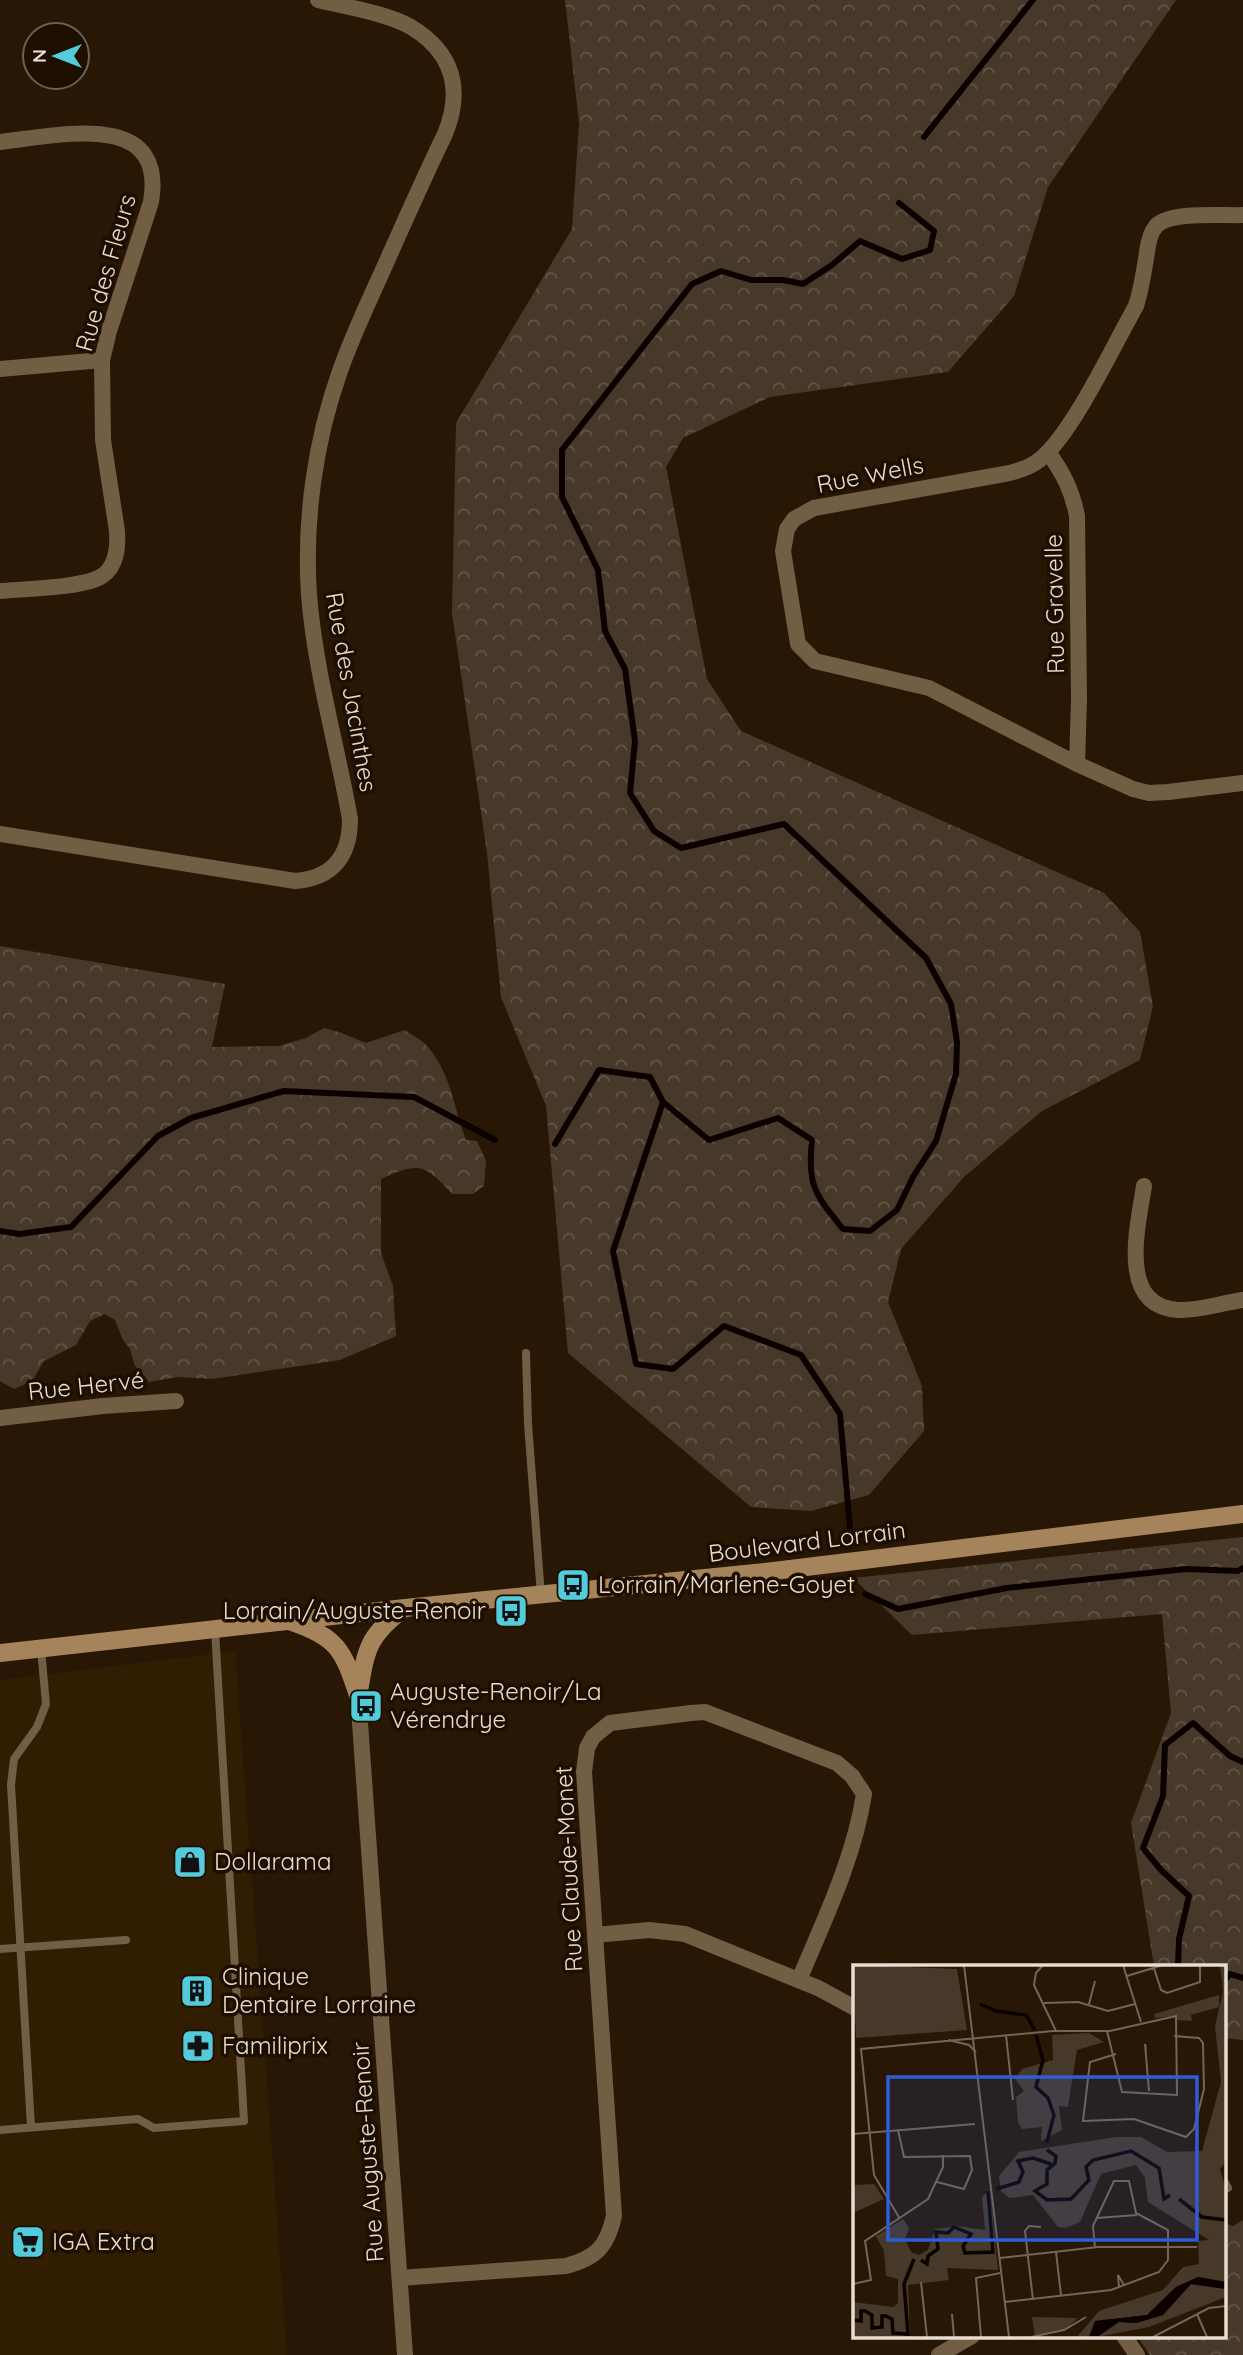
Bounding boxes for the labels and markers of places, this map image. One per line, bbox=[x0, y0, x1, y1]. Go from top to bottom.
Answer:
bus stop icon: Lorrain/Marlene-Goyet bbox=[554, 1566, 592, 1604]
place label: Lorrain/Marlene-Goyet bbox=[598, 1569, 855, 1599]
bus stop icon: Lorrain/Auguste-Renoir bbox=[492, 1592, 530, 1630]
place label: Lorrain/Auguste-Renoir bbox=[223, 1595, 486, 1625]
place label: Auguste-Renoir/La Vérendrye bbox=[390, 1676, 601, 1734]
bus stop icon: Auguste-Renoir/La Vérendrye bbox=[347, 1687, 385, 1725]
shop icon: Dollarama bbox=[171, 1843, 209, 1881]
place label: Dollarama bbox=[214, 1846, 331, 1876]
place label: Clinique Dentaire Lorraine bbox=[222, 1961, 416, 2019]
building icon: Clinique Dentaire Lorraine bbox=[178, 1972, 216, 2010]
pharmacy icon: Familiprix bbox=[179, 2027, 217, 2065]
place label: Familiprix bbox=[222, 2030, 328, 2060]
supermarket icon: IGA Extra bbox=[9, 2223, 47, 2261]
place label: IGA Extra bbox=[52, 2226, 155, 2256]

